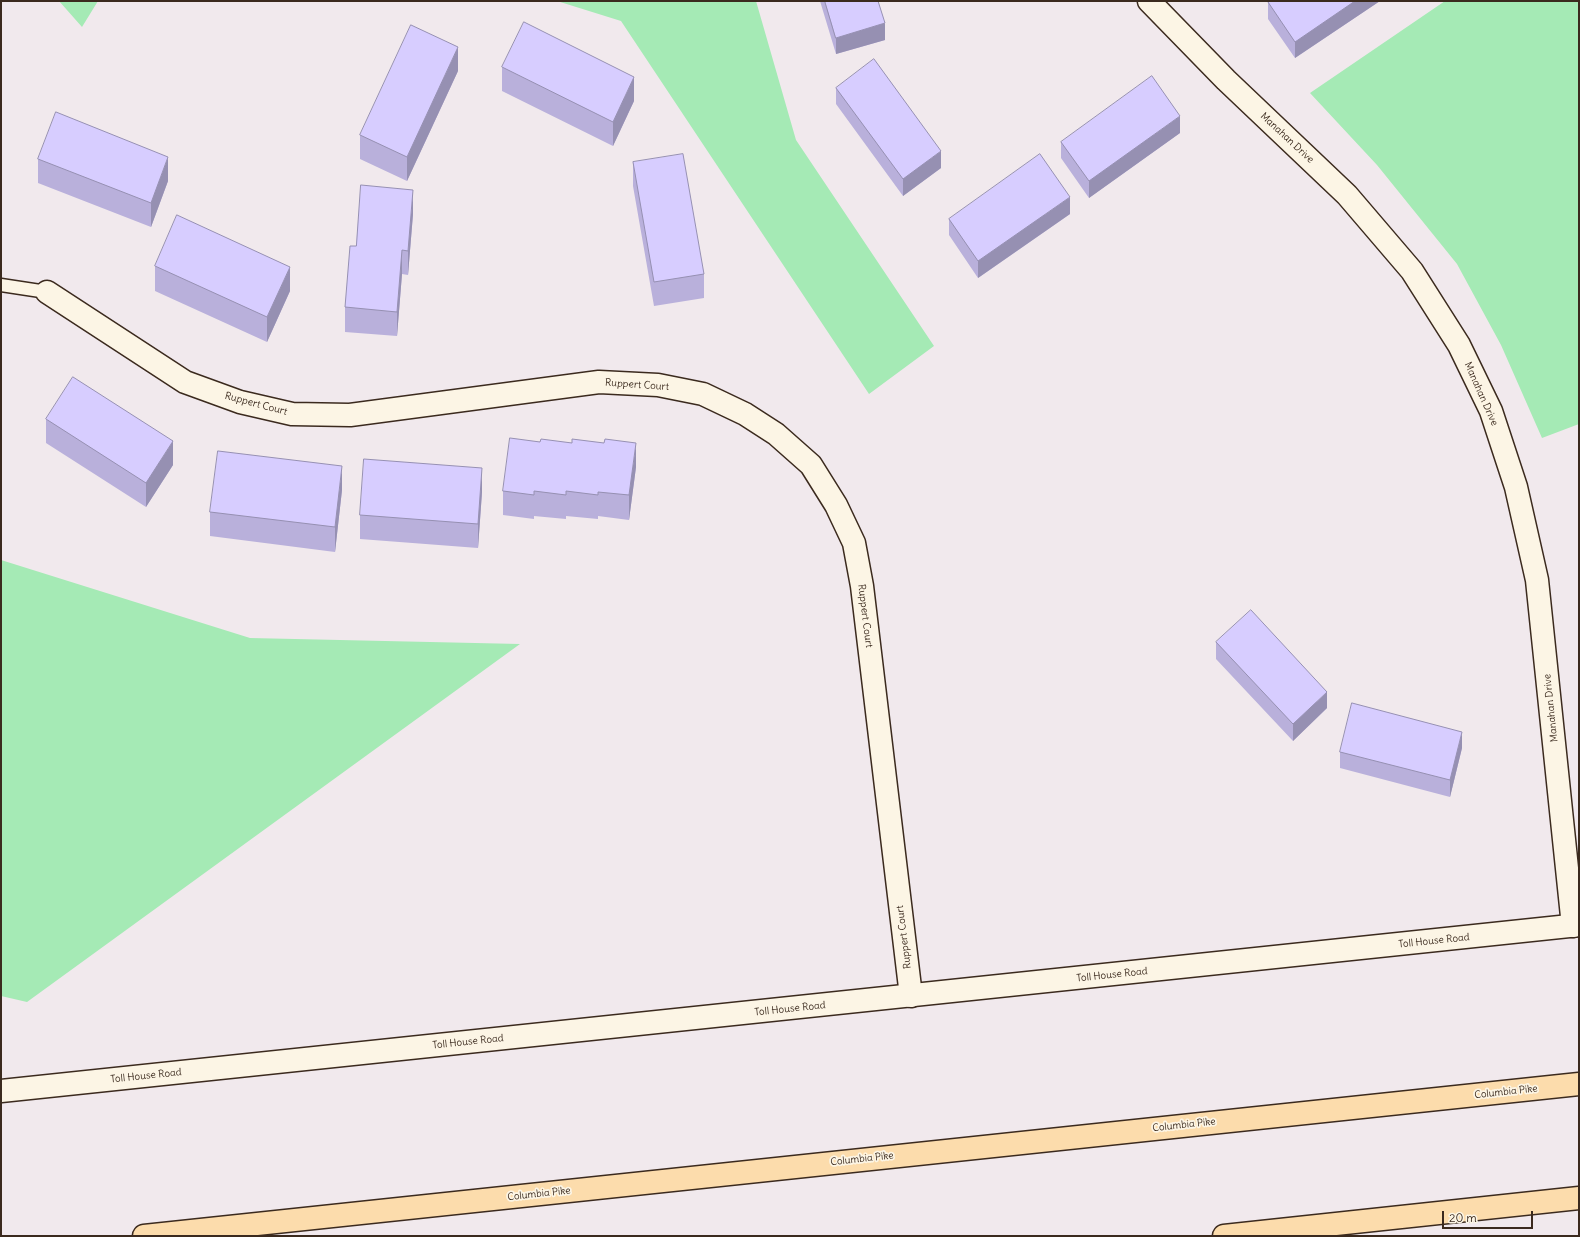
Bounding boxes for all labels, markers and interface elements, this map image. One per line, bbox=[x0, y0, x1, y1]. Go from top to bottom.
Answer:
street label: Manahan Drive bbox=[1258, 110, 1316, 166]
street label: Manahan Drive bbox=[1462, 360, 1500, 428]
street label: Ruppert Court bbox=[605, 377, 669, 393]
street label: Ruppert Court bbox=[223, 390, 289, 418]
street label: Ruppert Court bbox=[855, 583, 875, 649]
street label: Manahan Drive bbox=[1541, 673, 1561, 743]
street label: Ruppert Court bbox=[894, 904, 914, 970]
street label: Toll House Road bbox=[1398, 931, 1470, 951]
street label: Toll House Road bbox=[1076, 965, 1148, 985]
street label: Toll House Road bbox=[754, 999, 826, 1019]
street label: Toll House Road bbox=[432, 1032, 504, 1052]
street label: Toll House Road bbox=[110, 1066, 182, 1086]
street label: Columbia Pike bbox=[1474, 1083, 1538, 1101]
street label: Columbia Pike bbox=[1152, 1116, 1216, 1134]
street label: Columbia Pike bbox=[830, 1150, 894, 1168]
street label: Columbia Pike bbox=[507, 1185, 571, 1203]
scale bar bbox=[1444, 1203, 1535, 1229]
text: 20 m bbox=[1449, 1210, 1477, 1225]

